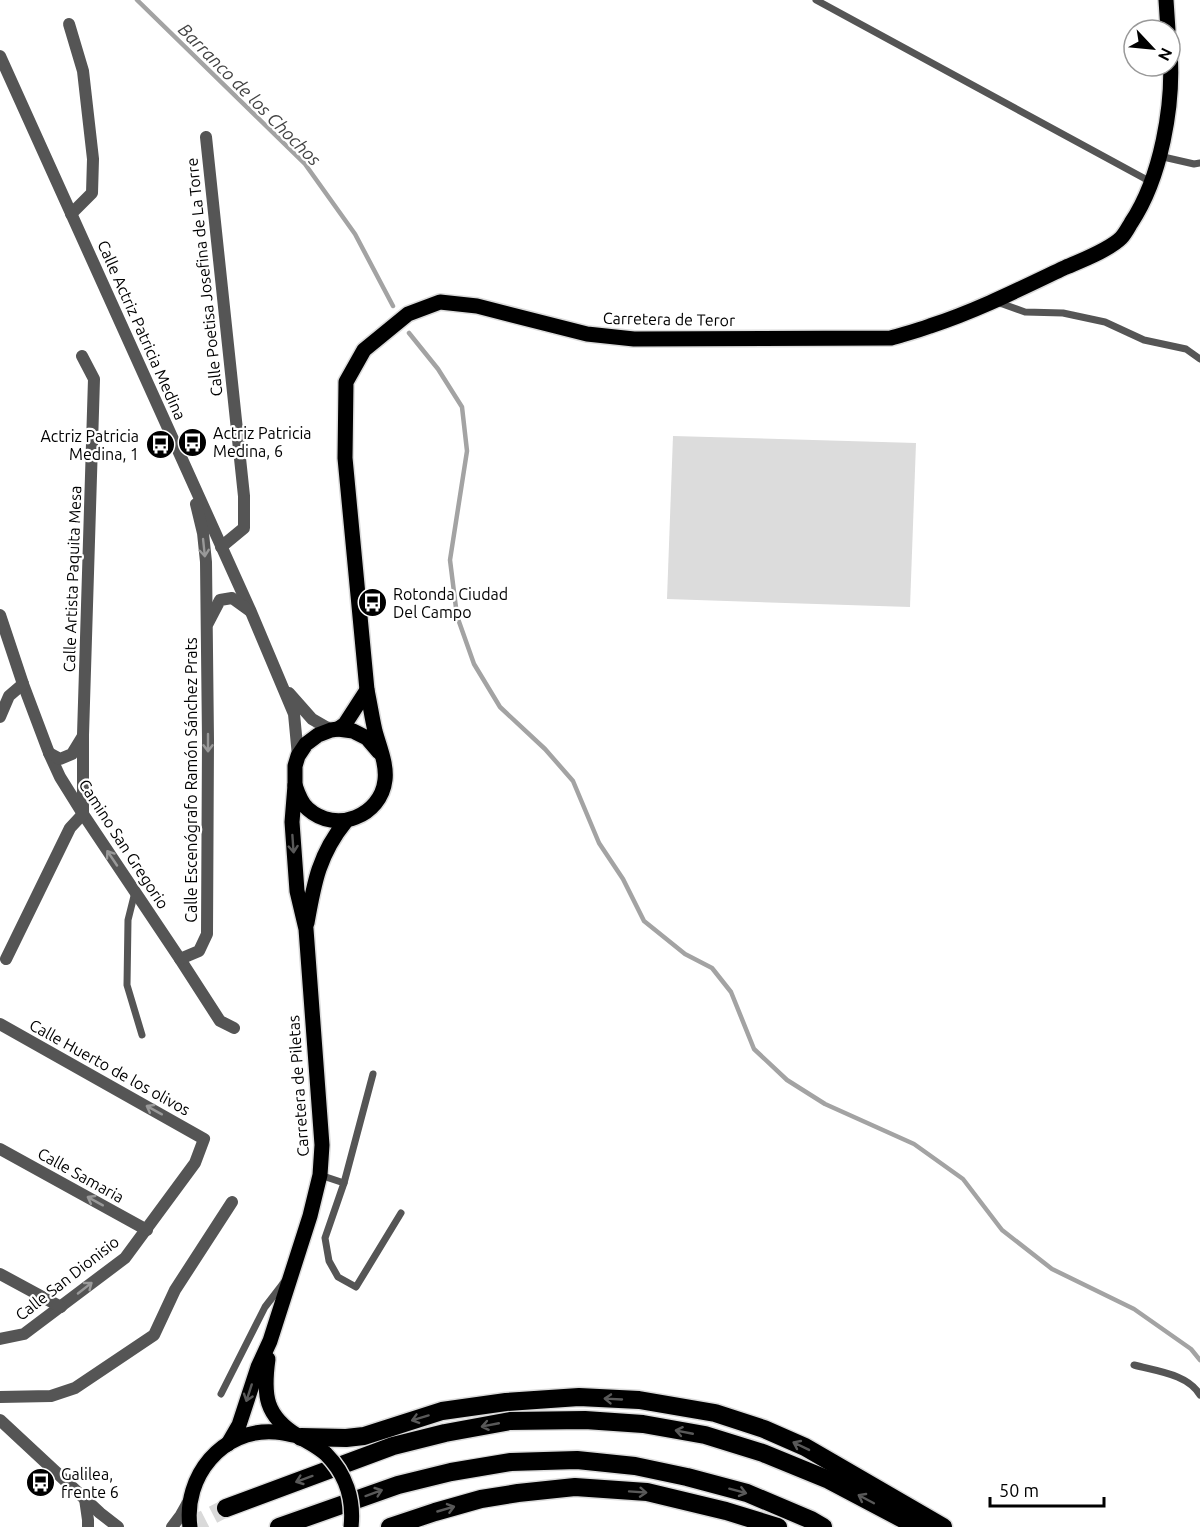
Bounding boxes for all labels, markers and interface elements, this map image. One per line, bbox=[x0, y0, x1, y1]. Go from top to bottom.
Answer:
north arrow bbox=[1122, 18, 1182, 78]
water label: Barranco de los Chochos bbox=[175, 19, 326, 170]
text: N bbox=[1155, 45, 1176, 64]
street label: Calle Poetisa Josefina de La Torre bbox=[183, 157, 225, 397]
street label: Calle Actriz Patricia Medina bbox=[94, 238, 190, 422]
street label: Carretera de Teror bbox=[603, 309, 735, 329]
place label: Actriz Patricia Medina, 6 bbox=[213, 424, 312, 460]
bus stop icon: Actriz Patricia Medina, 6 bbox=[176, 426, 208, 458]
place label: Actriz Patricia Medina, 1 bbox=[40, 427, 139, 463]
bus stop icon: Actriz Patricia Medina, 1 bbox=[144, 429, 176, 461]
street label: Calle Artista Paquita Mesa bbox=[60, 485, 84, 673]
one-way arrow bbox=[199, 538, 210, 558]
place label: Rotonda Ciudad Del Campo bbox=[393, 585, 508, 621]
bus stop icon: Rotonda Ciudad Del Campo bbox=[356, 587, 388, 619]
street label: Calle Escenógrafo Ramón Sánchez Prats bbox=[182, 637, 200, 923]
one-way arrow bbox=[202, 733, 214, 753]
street label: Camino San Gregorio bbox=[75, 776, 173, 912]
one-way arrow bbox=[288, 833, 299, 853]
one-way arrow bbox=[106, 851, 118, 867]
street label: Calle Huerto de los olivos bbox=[27, 1015, 194, 1119]
street label: Carretera de Piletas bbox=[284, 1015, 312, 1157]
one-way arrow bbox=[145, 1104, 163, 1115]
street label: Calle Samaria bbox=[35, 1144, 127, 1206]
one-way arrow bbox=[87, 1195, 105, 1206]
street label: Calle San Dionisio bbox=[12, 1232, 122, 1324]
one-way arrow bbox=[77, 1282, 93, 1295]
one-way arrow bbox=[243, 1383, 254, 1402]
one-way arrow bbox=[604, 1393, 624, 1404]
one-way arrow bbox=[411, 1413, 430, 1424]
one-way arrow bbox=[481, 1420, 501, 1431]
one-way arrow bbox=[675, 1426, 694, 1437]
one-way arrow bbox=[792, 1440, 810, 1451]
place label: Galilea, frente 6 bbox=[61, 1465, 119, 1501]
bus stop icon: Galilea, frente 6 bbox=[24, 1467, 56, 1499]
scale bar bbox=[990, 1470, 1104, 1508]
one-way arrow bbox=[295, 1475, 313, 1486]
text: 50 m bbox=[999, 1480, 1039, 1500]
one-way arrow bbox=[728, 1485, 747, 1497]
one-way arrow bbox=[628, 1486, 648, 1497]
one-way arrow bbox=[364, 1487, 383, 1498]
one-way arrow bbox=[857, 1493, 875, 1505]
one-way arrow bbox=[436, 1503, 455, 1514]

